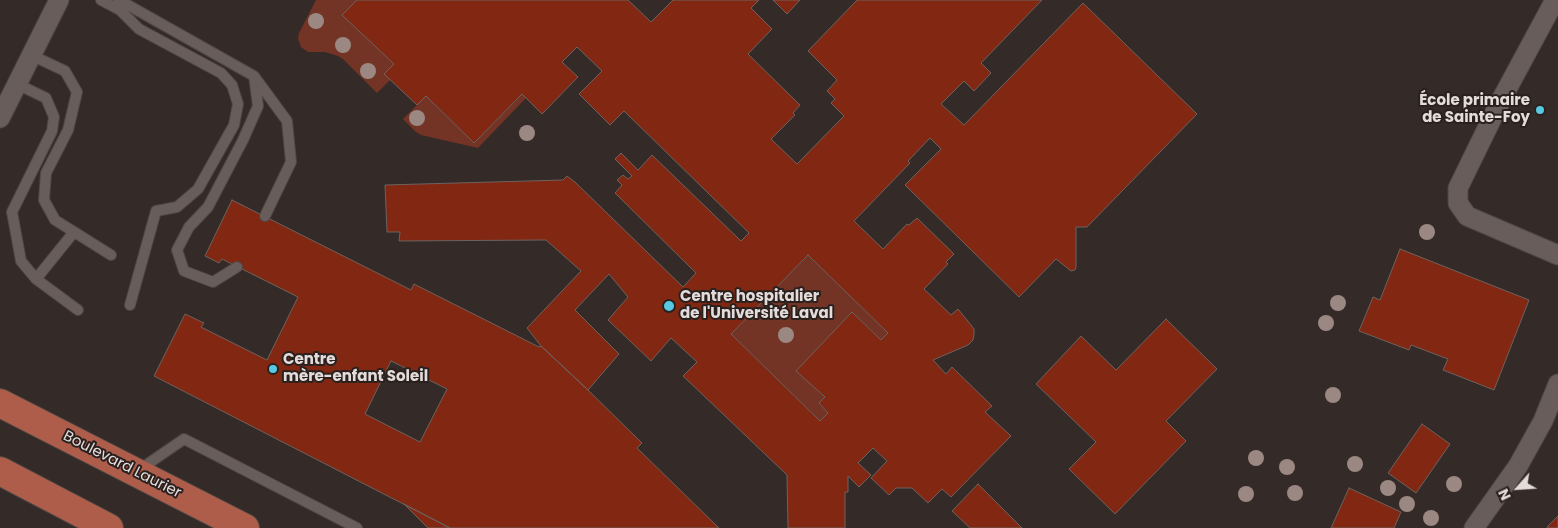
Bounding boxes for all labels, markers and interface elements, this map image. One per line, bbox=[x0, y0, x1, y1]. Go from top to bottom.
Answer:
place label: École primaire de Sainte-Foy bbox=[1419, 92, 1530, 127]
marker: École primaire de Sainte-Foy bbox=[1534, 104, 1546, 116]
place label: Centre hospitalier de l'Université Laval bbox=[680, 288, 833, 323]
marker: Centre hospitalier de l'Université Laval bbox=[662, 299, 676, 313]
place label: Centre mère-enfant Soleil bbox=[283, 351, 428, 386]
marker: Centre mère-enfant Soleil bbox=[267, 363, 279, 375]
street label: Boulevard Laurier bbox=[60, 427, 184, 503]
north arrow bbox=[1493, 463, 1543, 513]
text: N bbox=[1493, 485, 1516, 504]

